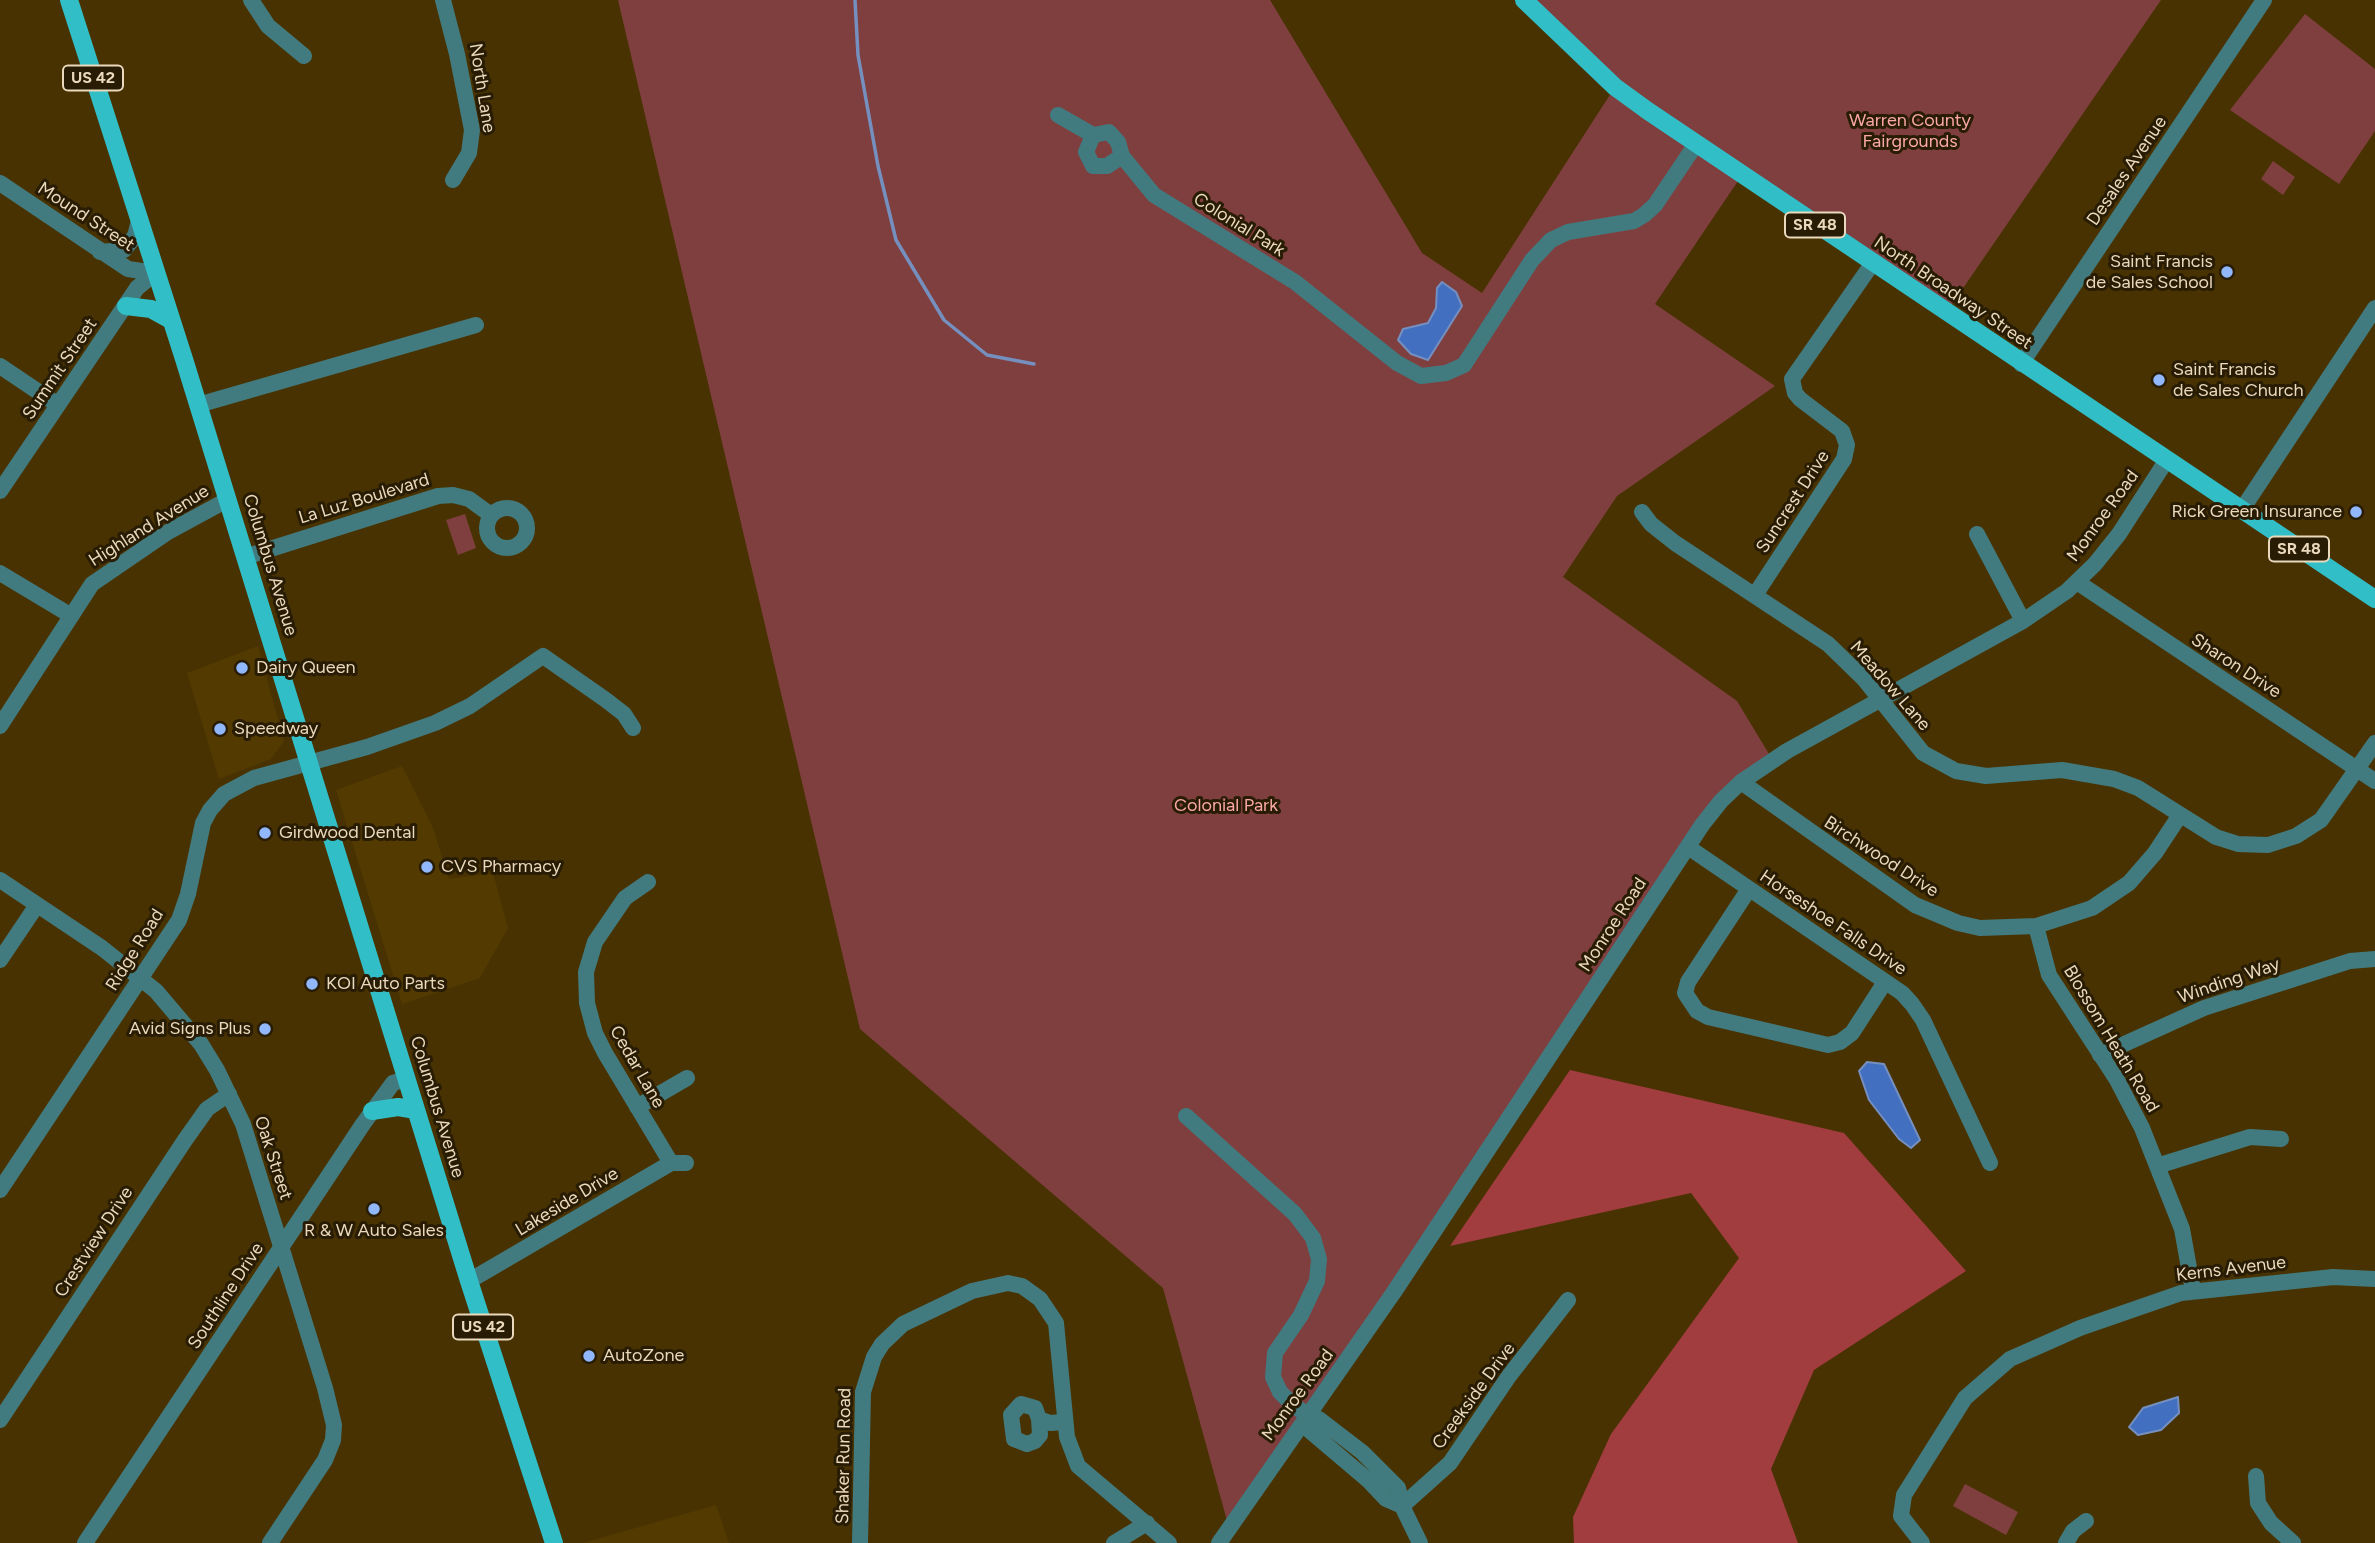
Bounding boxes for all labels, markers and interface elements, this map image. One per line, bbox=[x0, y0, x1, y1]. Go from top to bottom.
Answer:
street label: North Lane bbox=[464, 42, 500, 134]
road number: US 42 bbox=[63, 66, 123, 90]
park label: Warren County Fairgrounds bbox=[1849, 110, 1971, 152]
street label: Desales Avenue bbox=[2082, 112, 2172, 230]
street label: Mound Street bbox=[34, 178, 138, 256]
street label: Colonial Park bbox=[1189, 188, 1289, 262]
road number: SR 48 bbox=[1785, 213, 1845, 238]
street label: North Broadway Street bbox=[1870, 232, 2036, 354]
place label: Saint Francis de Sales School bbox=[2086, 251, 2213, 294]
marker: Saint Francis de Sales School bbox=[2219, 264, 2235, 280]
street label: Summit Street bbox=[18, 314, 102, 424]
place label: Saint Francis de Sales Church bbox=[2173, 359, 2304, 402]
marker: Saint Francis de Sales Church bbox=[2151, 372, 2167, 388]
street label: Suncrest Drive bbox=[1752, 447, 1834, 557]
street label: Monroe Road bbox=[2063, 466, 2143, 566]
street label: La Luz Boulevard bbox=[296, 469, 432, 529]
street label: Highland Avenue bbox=[85, 480, 213, 572]
street label: Columbus Avenue bbox=[238, 492, 302, 638]
place label: Rick Green Insurance bbox=[2172, 501, 2342, 523]
marker: Rick Green Insurance bbox=[2348, 504, 2364, 520]
road number: SR 48 bbox=[2269, 536, 2329, 562]
street label: Sharon Drive bbox=[2187, 629, 2285, 703]
street label: Meadow Lane bbox=[1845, 637, 1935, 735]
place label: Dairy Queen bbox=[256, 657, 356, 679]
marker: Dairy Queen bbox=[234, 660, 250, 676]
place label: Speedway bbox=[234, 718, 318, 740]
marker: Speedway bbox=[212, 721, 228, 737]
park label: Colonial Park bbox=[1174, 795, 1278, 817]
street label: Birchwood Drive bbox=[1820, 812, 1942, 902]
place label: Girdwood Dental bbox=[279, 822, 415, 844]
marker: Girdwood Dental bbox=[257, 825, 273, 841]
place label: CVS Pharmacy bbox=[441, 856, 561, 878]
marker: CVS Pharmacy bbox=[419, 859, 435, 875]
street label: Horseshoe Falls Drive bbox=[1755, 866, 1911, 980]
street label: Monroe Road bbox=[1575, 874, 1651, 976]
street label: Ridge Road bbox=[101, 905, 169, 995]
street label: Winding Way bbox=[2175, 953, 2283, 1009]
street label: Blossom Heath Road bbox=[2059, 962, 2163, 1116]
place label: KOI Auto Parts bbox=[326, 973, 445, 995]
marker: KOI Auto Parts bbox=[304, 976, 320, 992]
place label: Avid Signs Plus bbox=[129, 1018, 251, 1040]
marker: Avid Signs Plus bbox=[257, 1021, 273, 1037]
street label: Cedar Lane bbox=[605, 1022, 669, 1112]
street label: Columbus Avenue bbox=[405, 1034, 469, 1180]
street label: Oak Street bbox=[249, 1113, 297, 1203]
street label: Lakeside Drive bbox=[512, 1163, 622, 1241]
street label: Crestview Drive bbox=[50, 1183, 138, 1301]
marker: R & W Auto Sales bbox=[366, 1201, 382, 1217]
place label: R & W Auto Sales bbox=[304, 1220, 444, 1242]
street label: Southline Drive bbox=[184, 1239, 268, 1353]
street label: Kerns Avenue bbox=[2175, 1252, 2287, 1286]
road number: US 42 bbox=[453, 1315, 513, 1340]
street label: Creekside Drive bbox=[1428, 1338, 1520, 1454]
place label: AutoZone bbox=[603, 1345, 684, 1367]
street label: Monroe Road bbox=[1258, 1345, 1338, 1445]
marker: AutoZone bbox=[581, 1348, 597, 1364]
street label: Shaker Run Road bbox=[832, 1388, 856, 1524]

